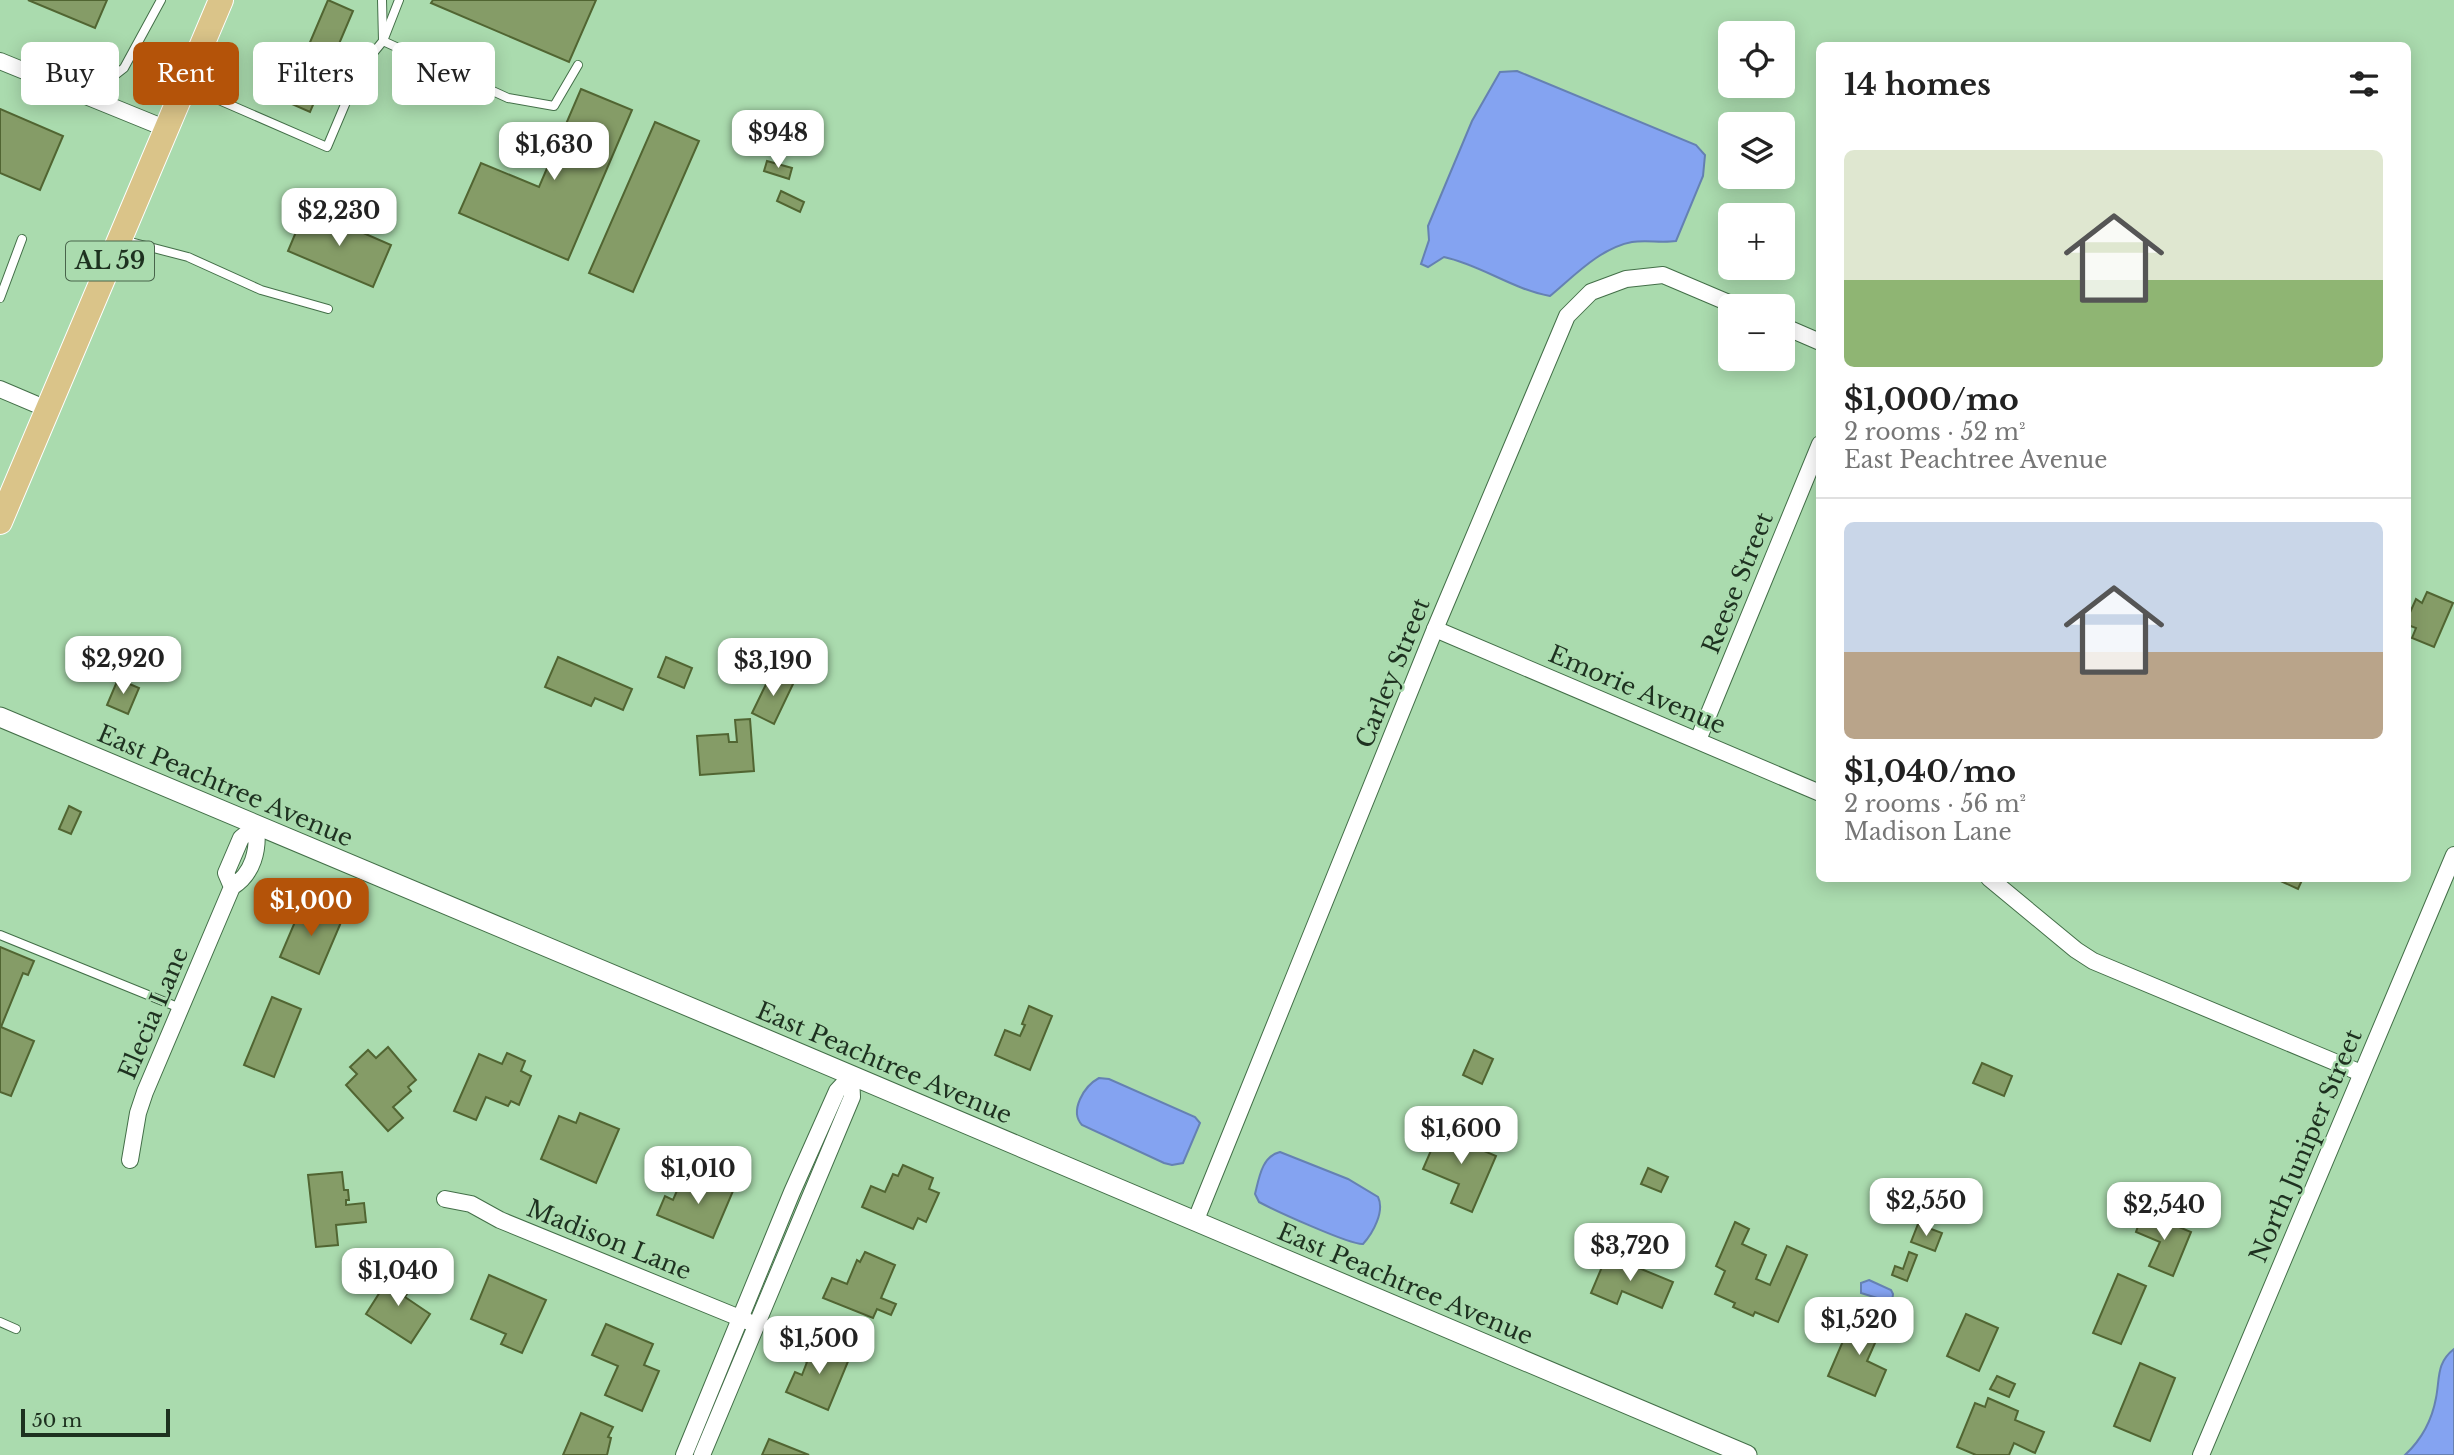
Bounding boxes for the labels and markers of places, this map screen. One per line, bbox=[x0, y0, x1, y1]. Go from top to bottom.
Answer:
pin: $948 bbox=[737, 110, 819, 170]
pin: $1,630 bbox=[497, 122, 611, 182]
pin: $2,230 bbox=[282, 188, 396, 248]
pin: $2,920 bbox=[66, 636, 180, 696]
pin: $3,190 bbox=[716, 638, 830, 698]
pin: $1,000 bbox=[254, 878, 368, 938]
pin: $1,600 bbox=[1404, 1106, 1518, 1166]
pin: $1,010 bbox=[641, 1146, 755, 1206]
pin: $2,550 bbox=[1869, 1178, 1983, 1238]
pin: $2,540 bbox=[2107, 1182, 2221, 1242]
pin: $3,720 bbox=[1573, 1224, 1687, 1283]
pin: $1,040 bbox=[341, 1248, 455, 1308]
pin: $1,520 bbox=[1802, 1298, 1916, 1357]
pin: $1,500 bbox=[762, 1316, 876, 1376]

